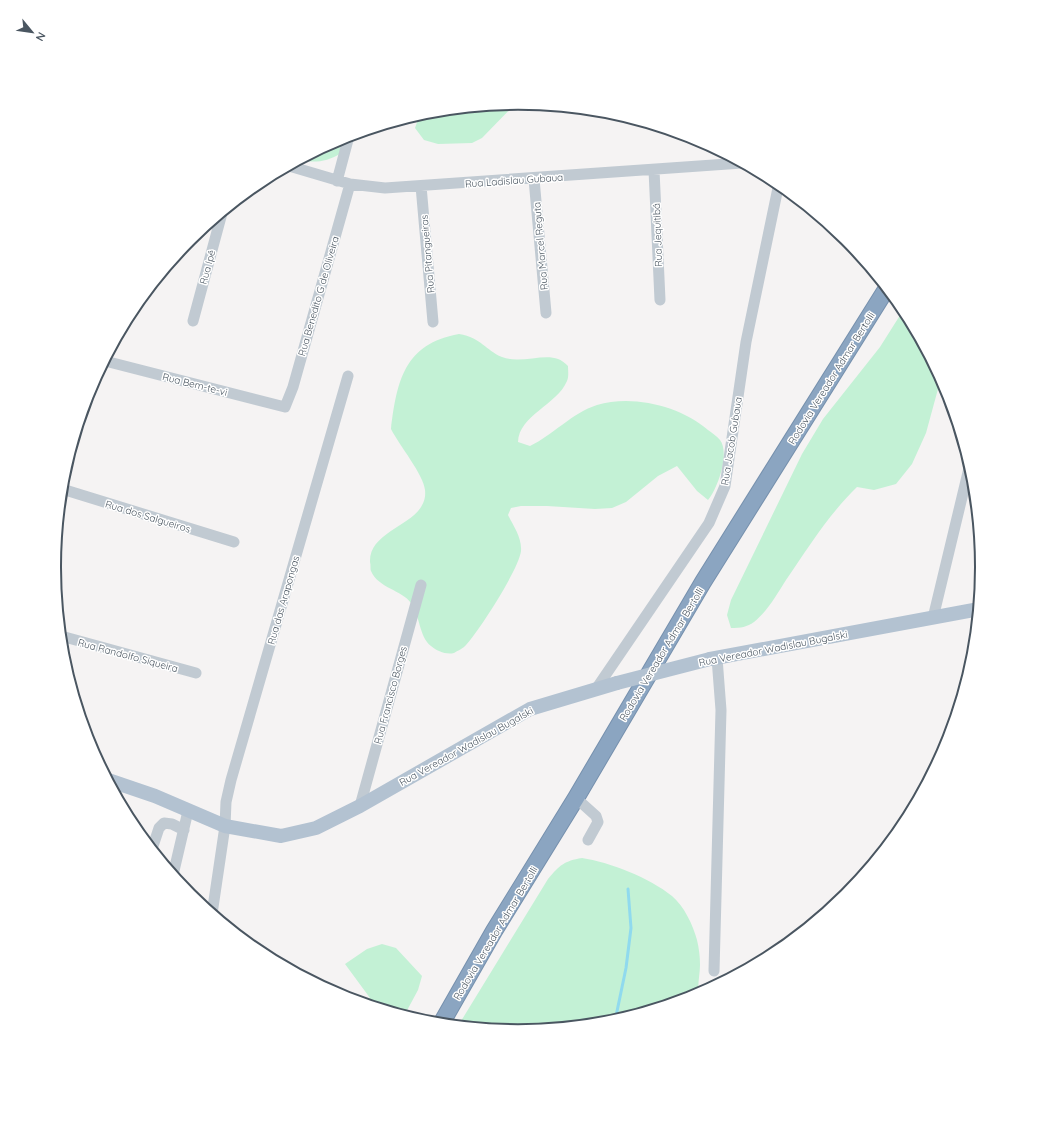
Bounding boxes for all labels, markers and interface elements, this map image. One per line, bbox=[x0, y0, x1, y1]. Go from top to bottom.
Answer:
north arrow bbox=[12, 12, 52, 52]
text: N bbox=[33, 30, 49, 44]
street label: Rua Ladislau Gubaua bbox=[464, 171, 564, 190]
street label: Rua Marcel Reguta bbox=[530, 201, 551, 291]
street label: Rua Jequitibá bbox=[650, 203, 665, 267]
street label: Rua Pitangueiras bbox=[418, 214, 437, 294]
street label: Rua Benedito G de Oliveira bbox=[295, 235, 342, 358]
street label: Rua Ipê bbox=[197, 248, 218, 286]
street label: Rodovia Vereador Admar Bertolli bbox=[785, 310, 878, 447]
street label: Rua Bem-te-vi bbox=[161, 370, 229, 399]
street label: Rua Jacob Gubaua bbox=[718, 396, 745, 486]
street label: Rua dos Salgueiros bbox=[104, 497, 192, 536]
street label: Rua das Arapongas bbox=[265, 554, 302, 646]
street label: Rodovia Vereador Admar Bertolli bbox=[616, 585, 707, 723]
street label: Rua Vereador Wadislau Bugalski bbox=[698, 628, 849, 669]
street label: Rua Randolfo Siqueira bbox=[76, 636, 179, 675]
street label: Rua Francisco Borges bbox=[371, 644, 410, 746]
street label: Rua Vereador Wadislau Bugalski bbox=[397, 704, 536, 789]
street label: Rodovia Vereador Admar Bertolli bbox=[450, 864, 541, 1002]

